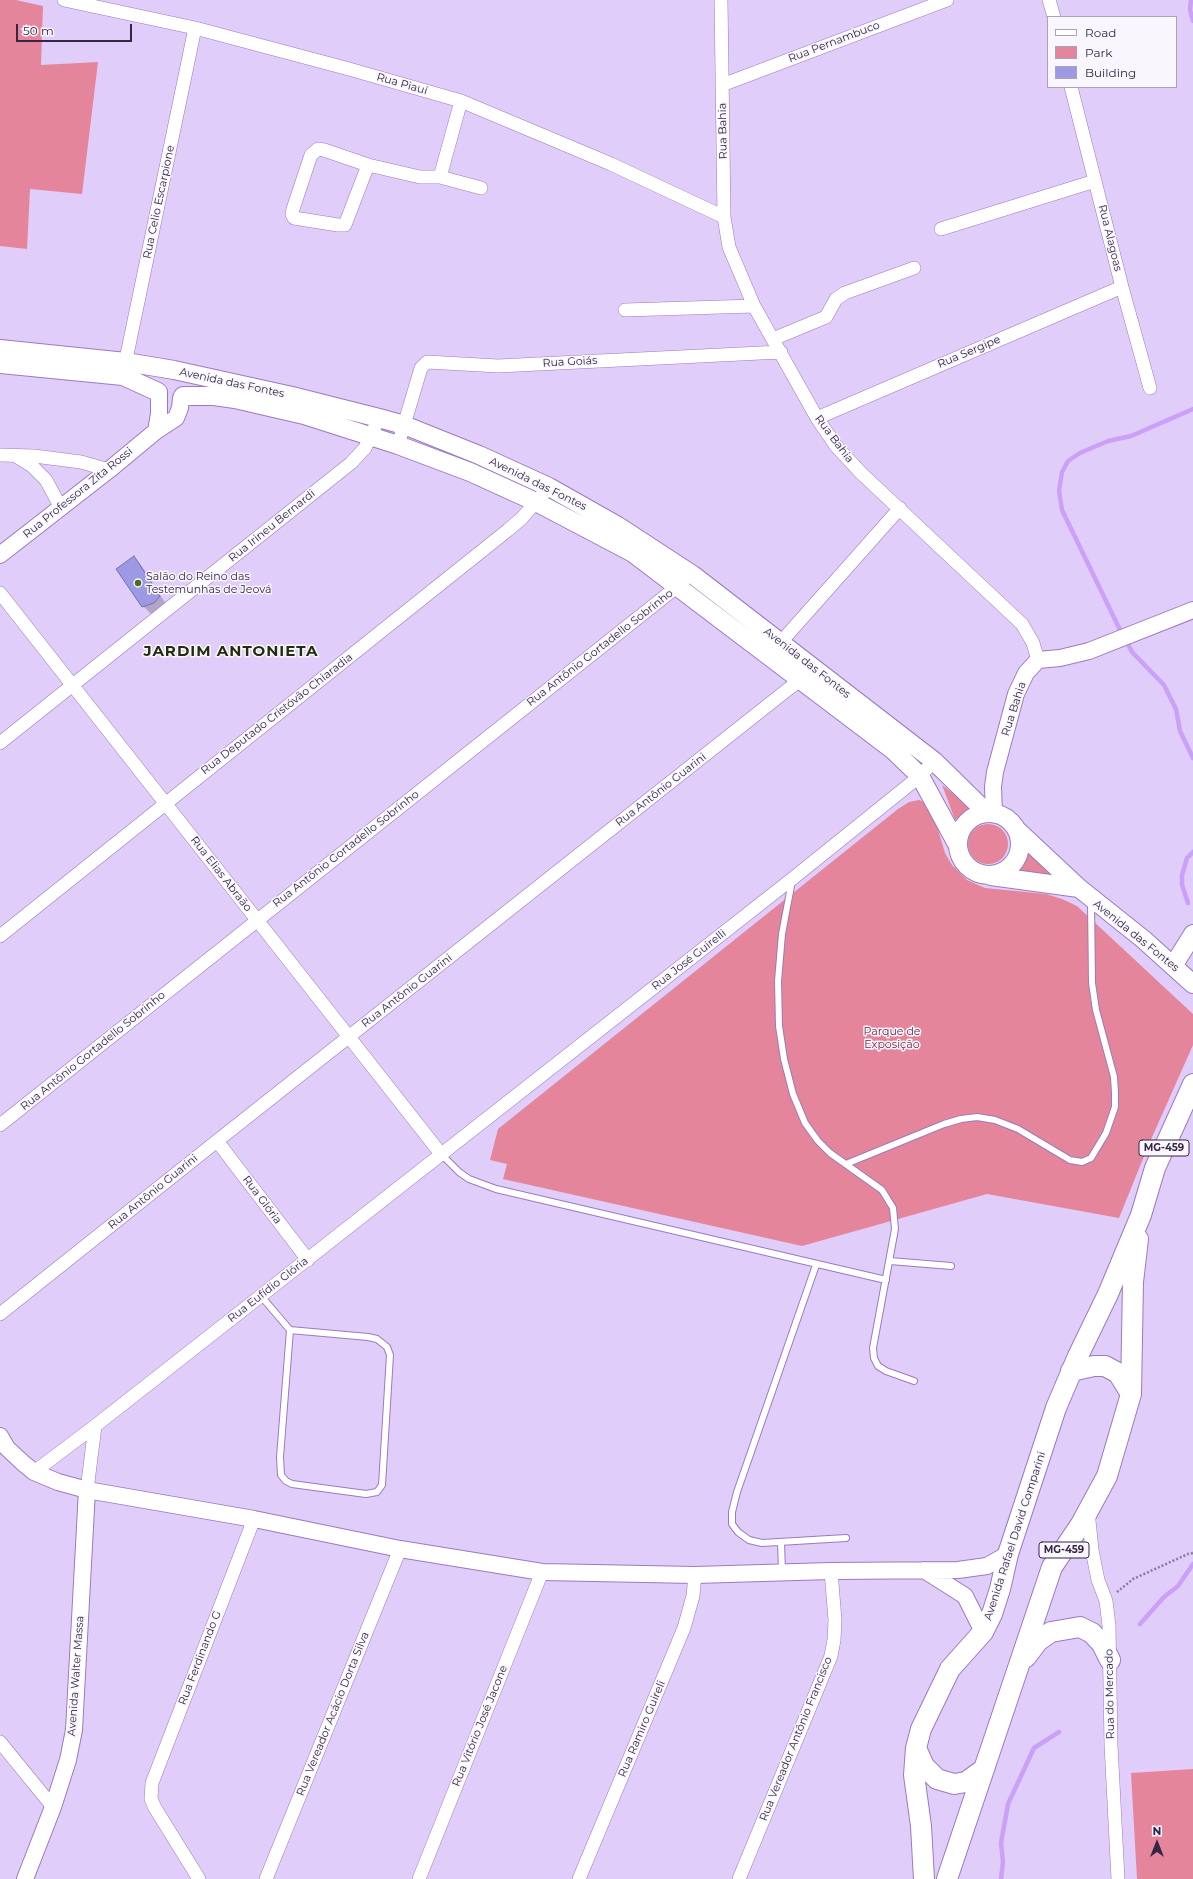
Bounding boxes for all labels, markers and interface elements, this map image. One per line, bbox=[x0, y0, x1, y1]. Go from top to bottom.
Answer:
scale bar bbox=[18, 16, 134, 42]
legend bbox=[1047, 16, 1177, 88]
street label: Rua Pernambuco bbox=[786, 18, 882, 66]
text: 50 m bbox=[23, 23, 54, 38]
text: Road bbox=[1085, 25, 1116, 40]
text: Park bbox=[1085, 45, 1112, 60]
text: Building bbox=[1085, 65, 1136, 80]
street label: Rua Piauí bbox=[375, 70, 429, 98]
street label: Rua Bahia bbox=[716, 103, 730, 159]
street label: Rua Celio Escarpione bbox=[141, 144, 177, 260]
street label: Rua Alagoas bbox=[1095, 203, 1125, 273]
street label: Rua Sergipe bbox=[936, 333, 1002, 371]
street label: Rua Goiás bbox=[542, 354, 598, 370]
street label: Avenida das Fontes bbox=[178, 365, 286, 401]
street label: Rua Bahia bbox=[812, 413, 856, 465]
street label: Rua Professora Zita Rossi bbox=[21, 445, 135, 541]
street label: Avenida das Fontes bbox=[487, 455, 589, 513]
street label: Rua Irineu Bernardi bbox=[226, 487, 318, 565]
place label: Salão do Reino das Testemunhas de Jeová bbox=[146, 570, 271, 596]
marker: Salão do Reino das Testemunhas de Jeová bbox=[133, 578, 143, 588]
street label: Rua Antônio Gortadello Sobrinho bbox=[524, 587, 676, 709]
street label: Avenida das Fontes bbox=[761, 625, 853, 701]
district label: JARDIM ANTONIETA bbox=[143, 643, 319, 661]
street label: Rua Deputado Cristóvão Chiaradia bbox=[199, 651, 355, 777]
street label: Rua Bahia bbox=[999, 680, 1029, 738]
street label: Rua Antônio Guarini bbox=[613, 750, 709, 830]
street label: Rua Antônio Gortadello Sobrinho bbox=[270, 788, 422, 910]
street label: Rua Elias Abraão bbox=[188, 834, 254, 914]
street label: Avenida das Fontes bbox=[1090, 897, 1182, 975]
street label: Rua José Guirelli bbox=[649, 927, 729, 993]
street label: Rua Antônio Guarini bbox=[359, 951, 455, 1031]
street label: Rua Antônio Gortadello Sobrinho bbox=[18, 989, 168, 1113]
park label: Parque de Exposição bbox=[864, 1025, 920, 1051]
road number: MG-459 bbox=[1139, 1140, 1189, 1156]
street label: Rua Antônio Guarini bbox=[106, 1152, 200, 1232]
street label: Rua Glória bbox=[240, 1173, 284, 1227]
street label: Rua Eufídio Glória bbox=[225, 1255, 311, 1325]
street label: Avenida Rafael David Comparini bbox=[981, 1450, 1049, 1622]
road number: MG-459 bbox=[1039, 1542, 1089, 1558]
street label: Rua Ferdinando G bbox=[176, 1609, 224, 1707]
street label: Avenida Walter Massa bbox=[65, 1615, 87, 1737]
street label: Rua Vereador Acácio Dorta Silva bbox=[294, 1630, 372, 1798]
street label: Rua do Mercado bbox=[1103, 1649, 1117, 1739]
street label: Rua Vereador Antônio Francisco bbox=[757, 1655, 835, 1823]
street label: Rua Vitório José Jacone bbox=[450, 1663, 510, 1789]
street label: Rua Ramiro Guireli bbox=[616, 1679, 668, 1779]
north arrow bbox=[1137, 1823, 1177, 1863]
text: N bbox=[1153, 1824, 1161, 1838]

